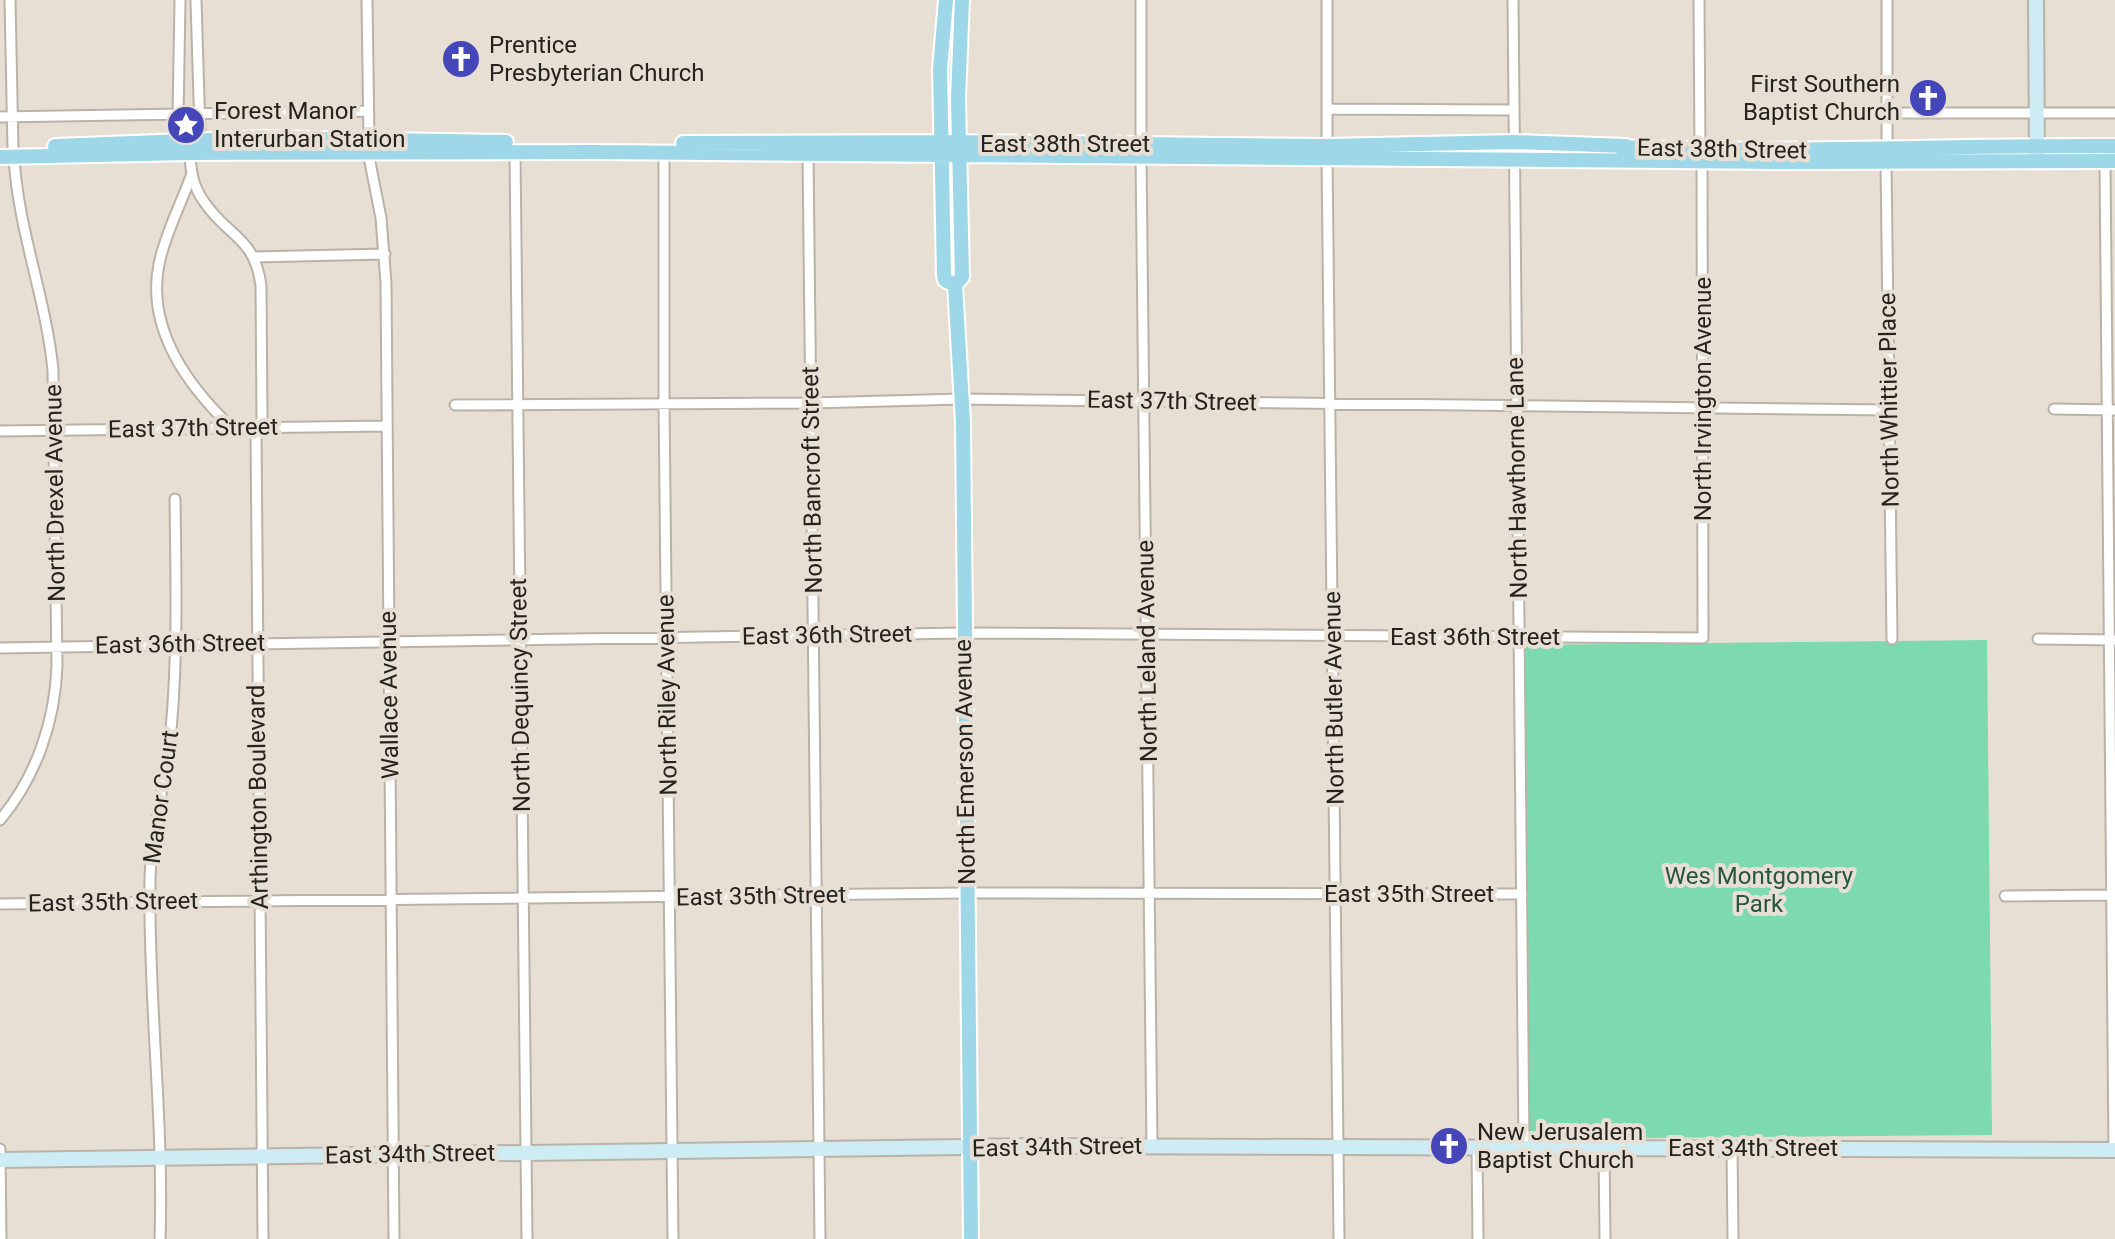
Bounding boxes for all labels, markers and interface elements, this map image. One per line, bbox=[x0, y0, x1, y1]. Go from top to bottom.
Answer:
place label: Prentice Presbyterian Church bbox=[489, 31, 704, 87]
church icon: Prentice Presbyterian Church bbox=[440, 38, 482, 80]
place label: First Southern Baptist Church bbox=[1743, 70, 1900, 126]
church icon: First Southern Baptist Church bbox=[1907, 77, 1949, 119]
place label: Forest Manor Interurban Station bbox=[214, 97, 405, 153]
place icon: Forest Manor Interurban Station bbox=[165, 104, 207, 146]
street label: East 38th Street bbox=[980, 130, 1150, 158]
street label: East 38th Street bbox=[1637, 134, 1807, 164]
street label: North Irvington Avenue bbox=[1689, 277, 1717, 521]
street label: North Whittier Place bbox=[1873, 292, 1905, 508]
street label: North Hawthorne Lane bbox=[1501, 357, 1533, 599]
street label: North Bancroft Street bbox=[796, 366, 828, 594]
street label: North Drexel Avenue bbox=[39, 384, 71, 602]
street label: East 37th Street bbox=[1087, 386, 1257, 416]
street label: East 37th Street bbox=[108, 413, 278, 443]
street label: North Leland Avenue bbox=[1131, 540, 1163, 762]
street label: North Dequincy Street bbox=[504, 578, 536, 812]
street label: North Butler Avenue bbox=[1318, 591, 1350, 805]
street label: North Riley Avenue bbox=[651, 594, 683, 796]
street label: Wallace Avenue bbox=[374, 611, 404, 779]
street label: East 36th Street bbox=[742, 620, 912, 650]
street label: East 36th Street bbox=[1390, 623, 1560, 651]
street label: East 36th Street bbox=[95, 629, 265, 659]
street label: North Emerson Avenue bbox=[949, 639, 981, 885]
street label: Arthington Boulevard bbox=[242, 684, 274, 910]
street label: Manor Court bbox=[138, 728, 184, 865]
park label: Wes Montgomery Park bbox=[1665, 862, 1854, 918]
street label: East 35th Street bbox=[1324, 880, 1494, 908]
street label: East 35th Street bbox=[676, 881, 846, 911]
street label: East 35th Street bbox=[28, 887, 198, 917]
place label: New Jerusalem Baptist Church bbox=[1477, 1118, 1643, 1174]
church icon: New Jerusalem Baptist Church bbox=[1428, 1125, 1470, 1167]
street label: East 34th Street bbox=[972, 1132, 1142, 1162]
street label: East 34th Street bbox=[1668, 1134, 1838, 1162]
street label: East 34th Street bbox=[325, 1139, 495, 1169]

